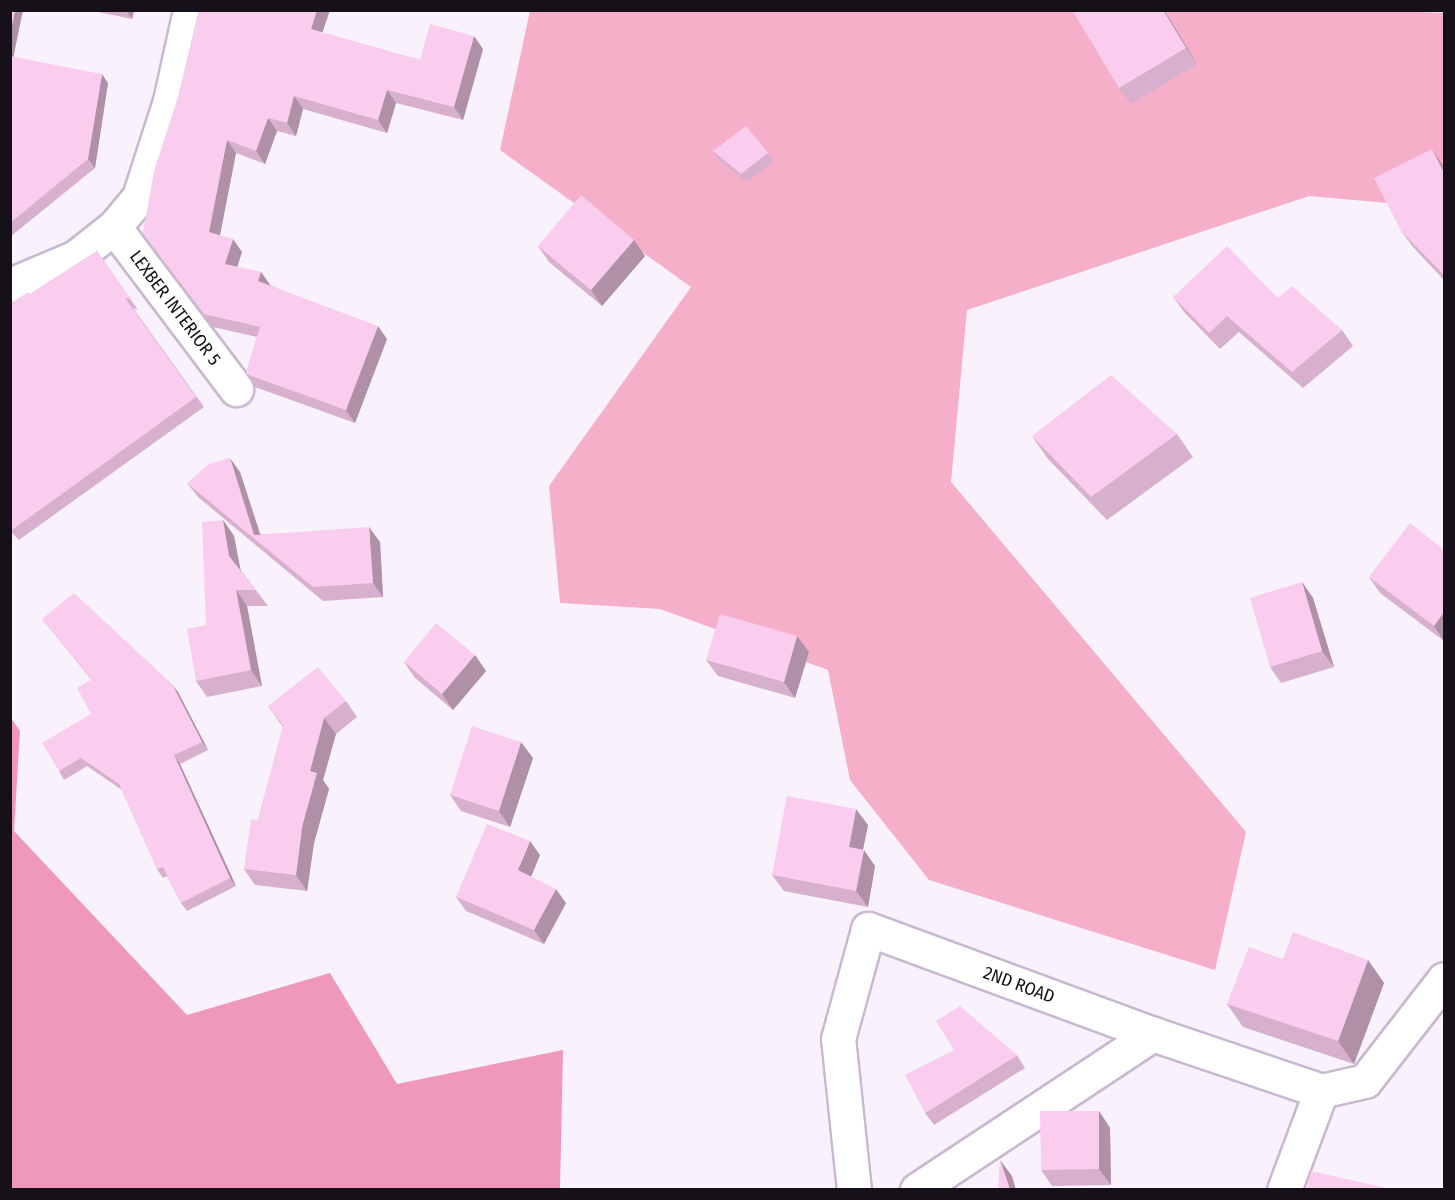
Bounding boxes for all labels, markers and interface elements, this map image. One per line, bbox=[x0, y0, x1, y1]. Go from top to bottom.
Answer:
street label: LEXBER INTERIOR 5 bbox=[125, 246, 225, 370]
street label: 2ND ROAD bbox=[980, 962, 1058, 1008]

